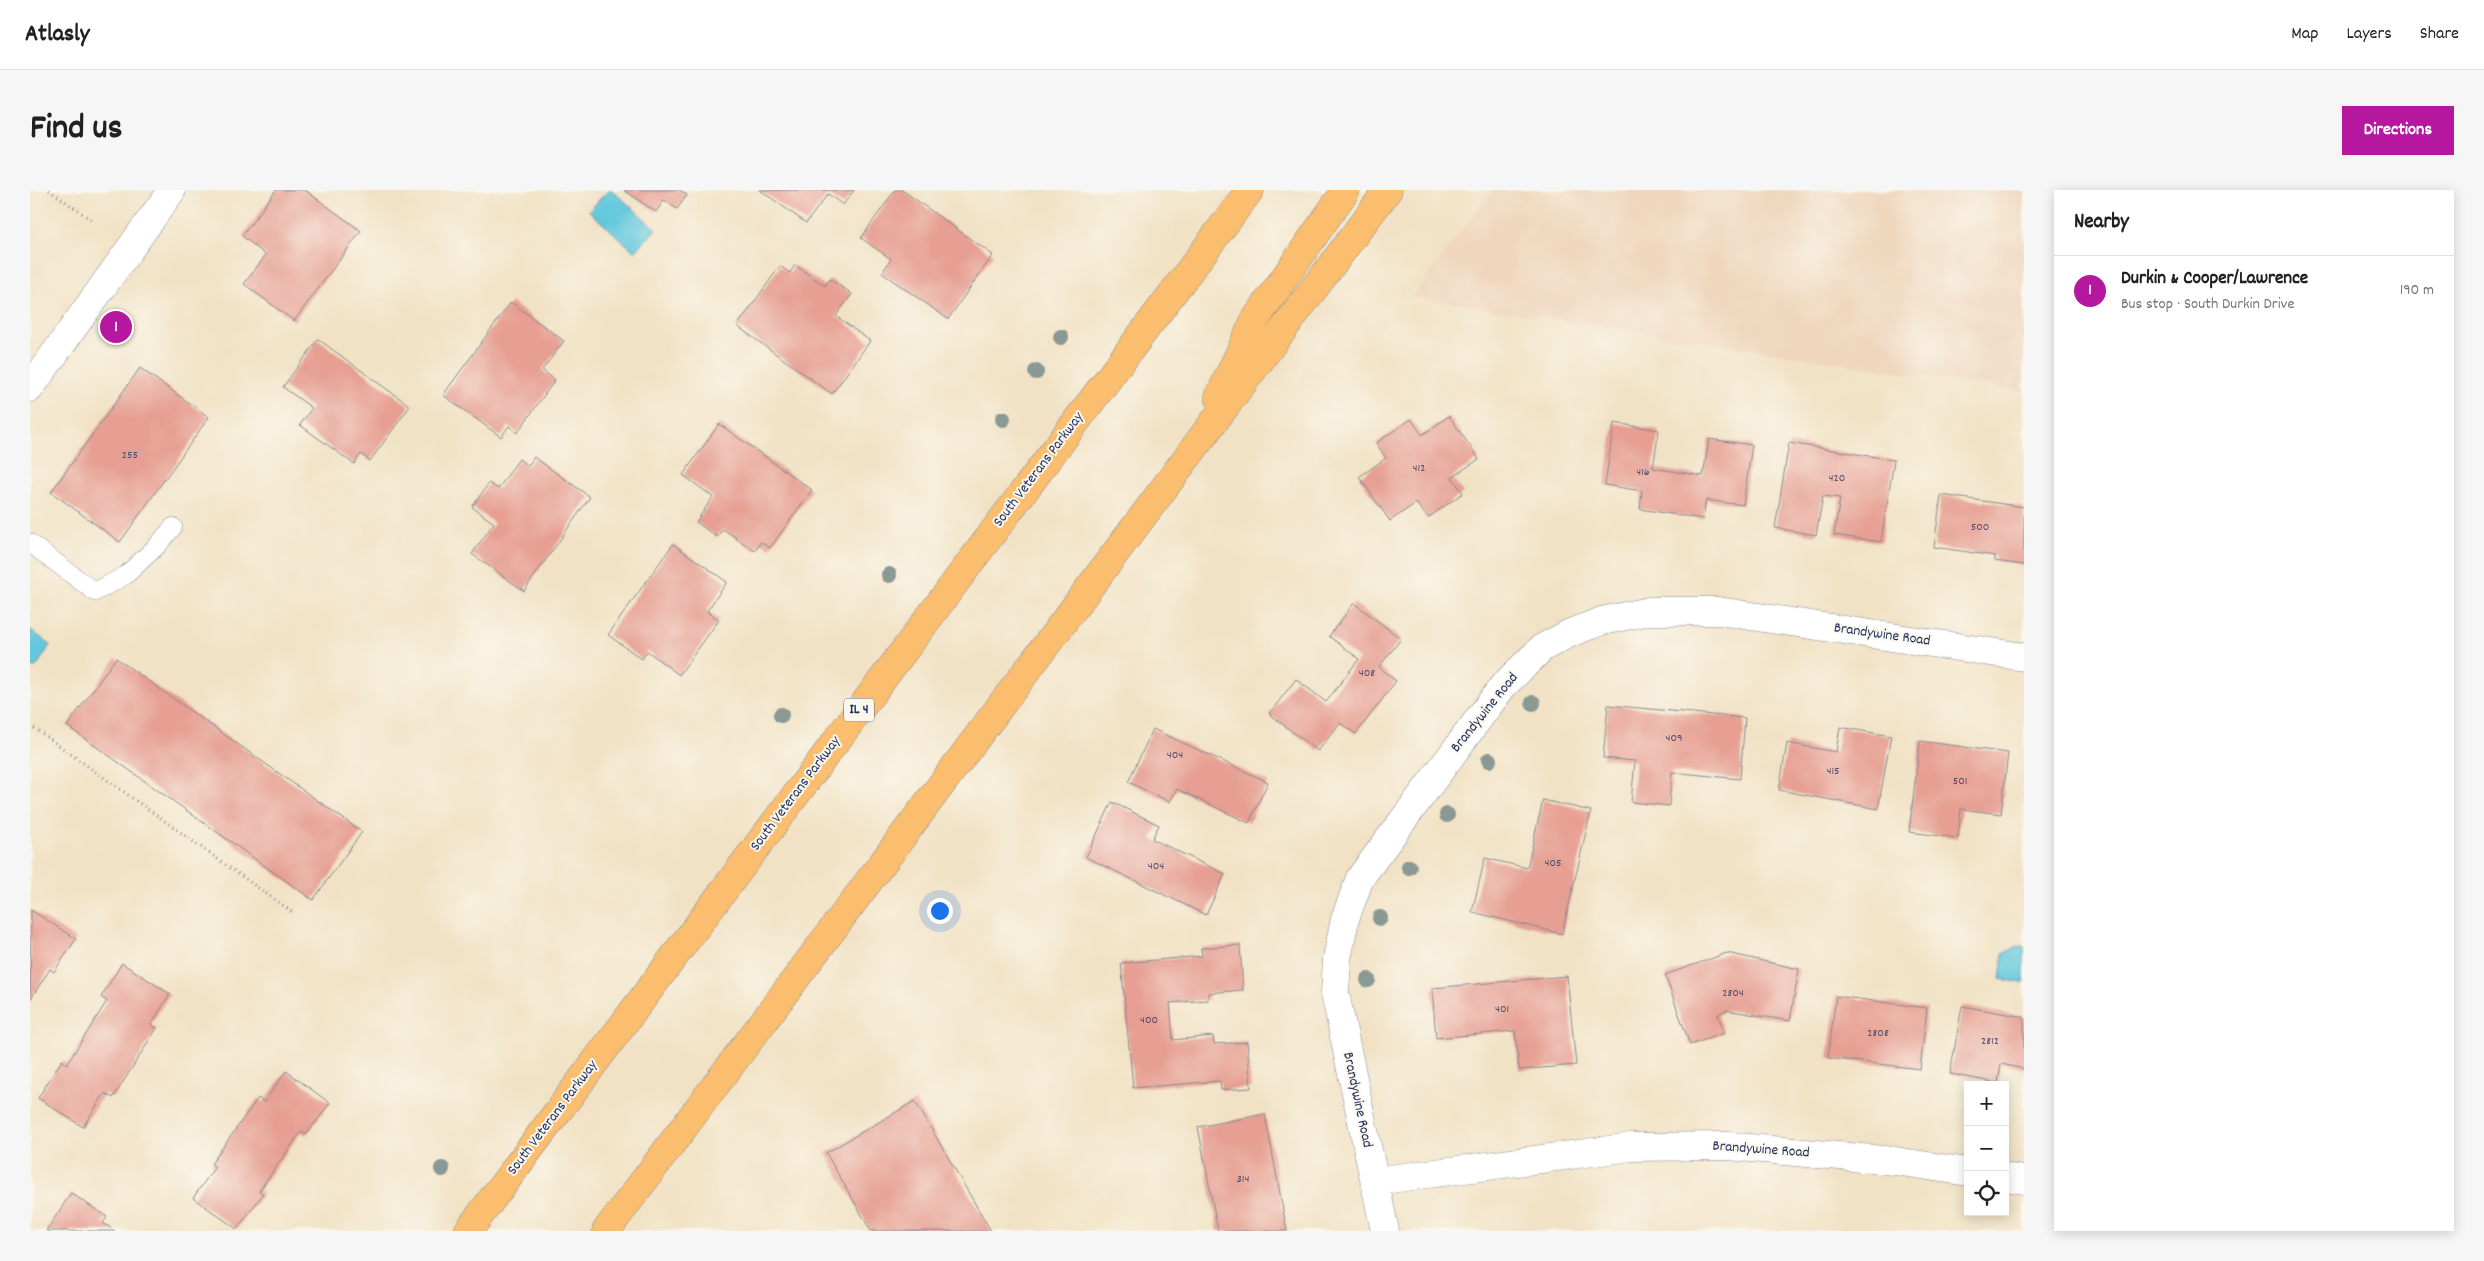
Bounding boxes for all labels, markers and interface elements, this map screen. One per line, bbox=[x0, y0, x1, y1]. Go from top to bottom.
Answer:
text: Atlasly bbox=[25, 18, 89, 52]
text: Map bbox=[2291, 22, 2318, 47]
text: Layers bbox=[2346, 22, 2392, 47]
text: Share bbox=[2420, 22, 2459, 47]
text: Find us bbox=[30, 105, 122, 155]
button: Directions bbox=[2342, 106, 2454, 155]
text: Nearby bbox=[2074, 208, 2129, 238]
text: Durkin & Cooper/Lawrence bbox=[2121, 266, 2308, 293]
text: 1 bbox=[2088, 279, 2092, 302]
text: 190 m bbox=[2400, 279, 2434, 302]
text: Bus stop · South Durkin Drive bbox=[2121, 293, 2294, 316]
pin: 1 bbox=[100, 308, 132, 346]
street label: South Veterans Parkway bbox=[988, 407, 1090, 532]
house number: 255 bbox=[122, 447, 138, 464]
house number: 412 bbox=[1413, 460, 1425, 477]
house number: 416 bbox=[1636, 464, 1650, 481]
house number: 420 bbox=[1829, 470, 1845, 487]
house number: 500 bbox=[1971, 519, 1989, 536]
street label: Brandywine Road bbox=[1832, 617, 1932, 653]
house number: 408 bbox=[1359, 665, 1375, 682]
street label: Brandywine Road bbox=[1446, 668, 1524, 758]
road number: IL 4 bbox=[844, 698, 874, 722]
house number: 409 bbox=[1665, 730, 1683, 747]
street label: South Veterans Parkway bbox=[745, 731, 847, 856]
house number: 404 bbox=[1167, 747, 1183, 764]
house number: 415 bbox=[1826, 763, 1840, 780]
house number: 501 bbox=[1953, 773, 1967, 790]
house number: 405 bbox=[1544, 855, 1562, 872]
house number: 404 bbox=[1148, 858, 1164, 875]
your location bbox=[927, 898, 953, 924]
house number: 2804 bbox=[1722, 985, 1744, 1002]
house number: 401 bbox=[1495, 1001, 1509, 1018]
house number: 400 bbox=[1140, 1012, 1158, 1029]
house number: 2808 bbox=[1867, 1025, 1889, 1042]
house number: 2812 bbox=[1981, 1033, 1999, 1050]
street label: Brandywine Road bbox=[1336, 1050, 1378, 1150]
street label: South Veterans Parkway bbox=[502, 1055, 604, 1180]
map controls bbox=[1964, 1081, 2009, 1216]
button: + bbox=[1964, 1081, 2009, 1126]
button: − bbox=[1964, 1126, 2009, 1171]
street label: Brandywine Road bbox=[1712, 1136, 1810, 1164]
house number: 314 bbox=[1237, 1171, 1249, 1188]
button: locate bbox=[1964, 1171, 2009, 1216]

